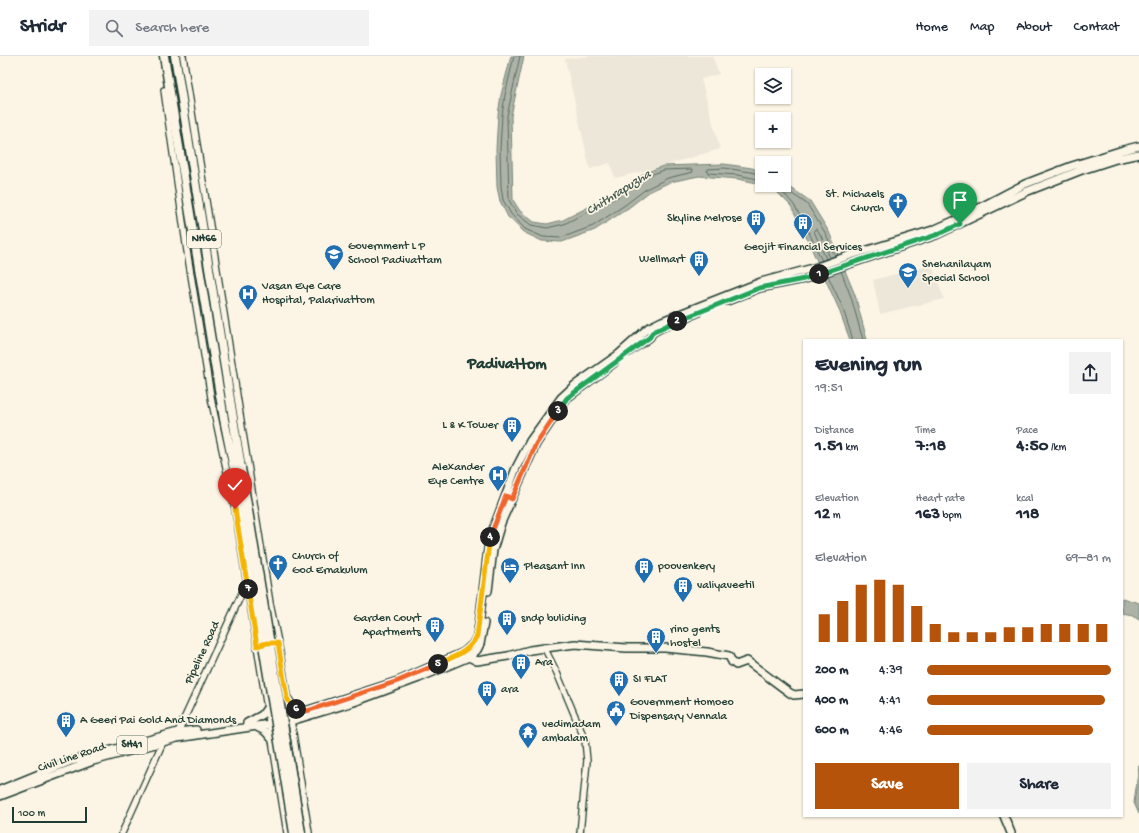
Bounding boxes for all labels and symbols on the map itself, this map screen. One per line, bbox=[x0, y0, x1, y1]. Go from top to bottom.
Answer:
water label: Chithrapuzha bbox=[584, 167, 655, 219]
pin bbox=[943, 183, 977, 224]
place label: St. Michaels Church bbox=[826, 188, 885, 216]
church icon: St. Michaels Church bbox=[887, 191, 909, 219]
building icon: Skyline Melrose bbox=[745, 208, 767, 236]
place label: Skyline Melrose bbox=[667, 212, 743, 226]
building icon: Geojit Financial Services bbox=[792, 212, 814, 240]
road number: NH66 bbox=[187, 230, 221, 248]
place label: Government L P School Padivattam bbox=[348, 240, 442, 268]
place label: Geojit Financial Services bbox=[744, 241, 863, 255]
school or university icon: Government L P School Padivattam bbox=[323, 243, 345, 271]
building icon: Wellmart bbox=[688, 249, 710, 277]
place label: Wellmart bbox=[639, 253, 686, 267]
place label: Snehanilayam Special School bbox=[922, 258, 992, 286]
school or university icon: Snehanilayam Special School bbox=[897, 261, 919, 289]
pin: 1 bbox=[809, 264, 829, 284]
place label: Vasan Eye Care Hospital, Palarivattom bbox=[261, 280, 375, 308]
hospital icon: Vasan Eye Care Hospital, Palarivattom bbox=[237, 283, 259, 311]
pin: 2 bbox=[667, 311, 687, 331]
district label: Padivattom bbox=[466, 356, 547, 375]
pin: 3 bbox=[548, 401, 568, 421]
building icon: L & K Tower bbox=[501, 415, 523, 443]
place label: L & K Tower bbox=[442, 419, 500, 433]
place label: Alexander Eye Centre bbox=[428, 461, 486, 489]
hospital icon: Alexander Eye Centre bbox=[487, 464, 509, 492]
pin bbox=[218, 468, 252, 509]
pin: 4 bbox=[480, 527, 500, 547]
place label: Church of God Ernakulum bbox=[292, 550, 368, 578]
church icon: Church of God Ernakulum bbox=[267, 553, 289, 581]
hotel icon: Pleasant Inn bbox=[499, 556, 521, 584]
building icon: poovenkery bbox=[633, 556, 655, 584]
place label: Pleasant Inn bbox=[523, 560, 585, 574]
place label: poovenkery bbox=[657, 560, 715, 574]
building icon: valiyaveetil bbox=[672, 575, 694, 603]
pin: 7 bbox=[238, 579, 258, 599]
place label: valiyaveetil bbox=[697, 579, 755, 593]
building icon: sndp buliding bbox=[496, 608, 518, 636]
place label: Garden Court Apartments bbox=[353, 612, 422, 640]
place label: sndp buliding bbox=[521, 612, 586, 626]
building icon: Garden Court Apartments bbox=[424, 615, 446, 643]
street label: Pipeline Road bbox=[182, 619, 224, 687]
place label: rino gents hostel bbox=[670, 623, 720, 651]
building icon: rino gents hostel bbox=[645, 626, 667, 654]
building icon: Ara bbox=[510, 652, 532, 680]
pin: 5 bbox=[428, 654, 448, 674]
place label: Ara bbox=[535, 656, 553, 670]
building icon: SI FLAT bbox=[608, 669, 630, 697]
place label: SI FLAT bbox=[633, 673, 668, 687]
building icon: ara bbox=[476, 679, 498, 707]
place label: ara bbox=[501, 683, 519, 697]
place label: Government Homoeo Dispensary Vennala bbox=[629, 696, 734, 724]
pin: 6 bbox=[286, 699, 306, 719]
public building icon: Government Homoeo Dispensary Vennala bbox=[605, 699, 627, 727]
building icon: A Geeri Pai Gold And Diamonds bbox=[55, 710, 77, 738]
place label: A Geeri Pai Gold And Diamonds bbox=[80, 714, 237, 728]
place label: vedimadam ambalam bbox=[542, 718, 601, 746]
temple icon: vedimadam ambalam bbox=[517, 721, 539, 749]
road number: SH41 bbox=[117, 736, 147, 754]
street label: Civil Line Road bbox=[36, 740, 108, 776]
scale bar bbox=[12, 805, 87, 824]

